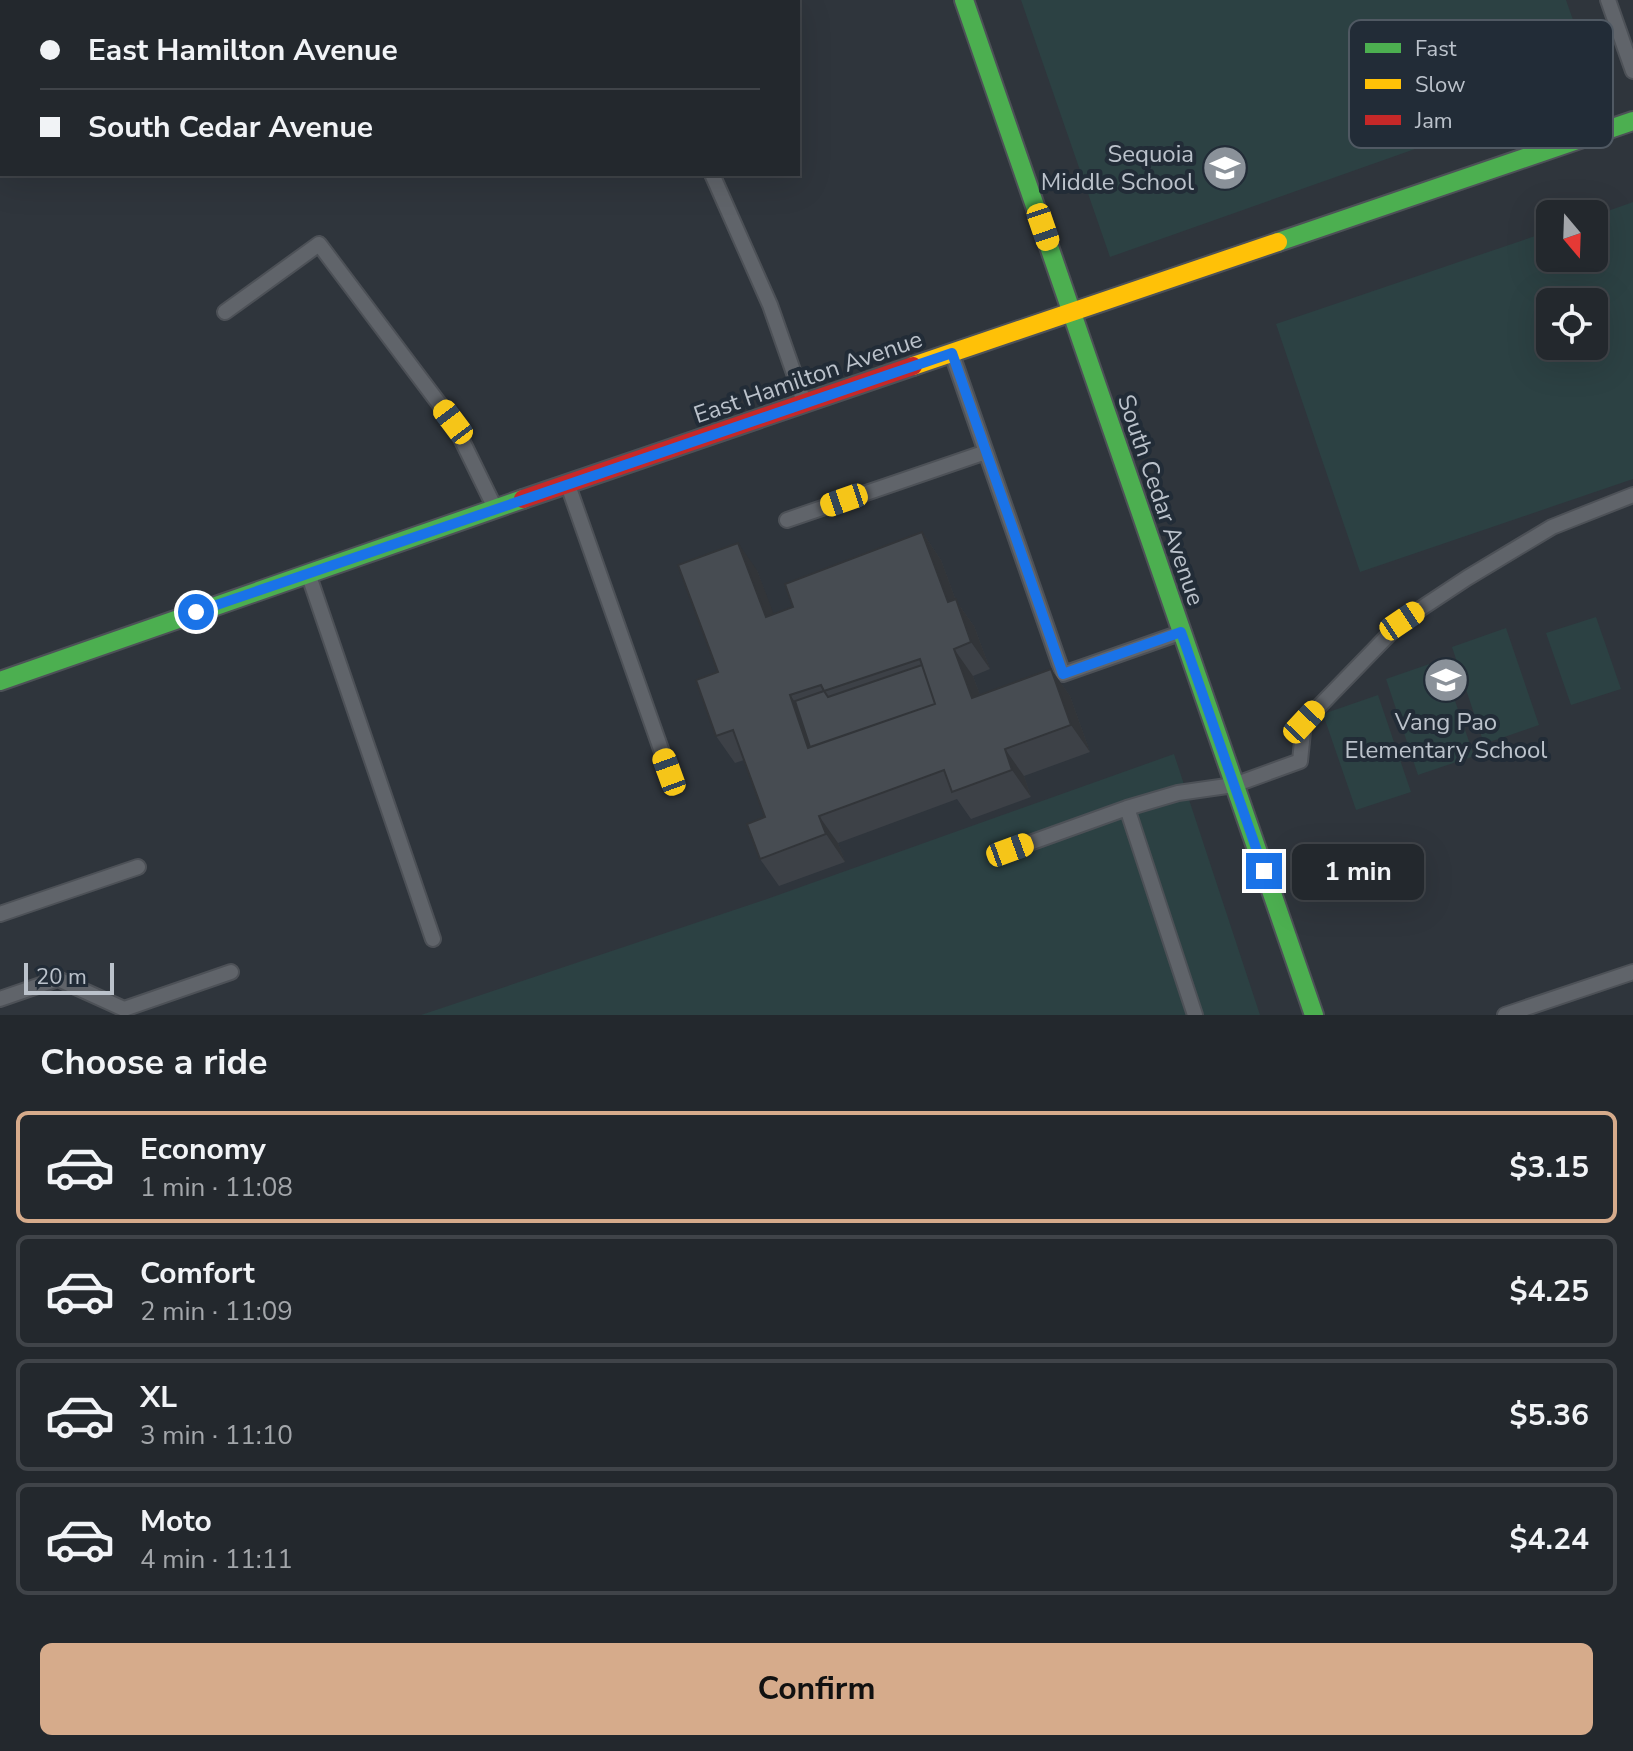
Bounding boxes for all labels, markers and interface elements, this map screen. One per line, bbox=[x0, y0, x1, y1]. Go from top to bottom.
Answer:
legend bbox=[1349, 20, 1613, 148]
text: East Hamilton Avenue bbox=[88, 30, 398, 71]
text: Fast bbox=[1415, 34, 1457, 64]
text: Slow bbox=[1415, 70, 1466, 100]
text: Jam bbox=[1414, 106, 1453, 136]
text: South Cedar Avenue bbox=[88, 107, 373, 148]
place label: Sequoia Middle School bbox=[1041, 138, 1194, 198]
school or university icon: Sequoia Middle School bbox=[1201, 144, 1249, 192]
car bbox=[1024, 200, 1062, 254]
north arrow bbox=[1536, 200, 1608, 272]
map controls bbox=[1536, 200, 1608, 360]
button: locate bbox=[1536, 288, 1608, 360]
street label: East Hamilton Avenue bbox=[690, 323, 926, 431]
street label: South Cedar Avenue bbox=[1110, 390, 1212, 610]
car bbox=[429, 396, 477, 448]
car bbox=[817, 481, 871, 519]
route start bbox=[178, 594, 214, 630]
car bbox=[1375, 598, 1429, 644]
school or university icon: Vang Pao Elementary School bbox=[1422, 656, 1470, 704]
car bbox=[1279, 696, 1329, 748]
place label: Vang Pao Elementary School bbox=[1345, 706, 1547, 766]
car bbox=[650, 745, 688, 799]
car bbox=[983, 831, 1037, 869]
callout: 1 min bbox=[1292, 843, 1424, 899]
route end bbox=[1246, 853, 1282, 889]
text: 1 min bbox=[1324, 854, 1392, 889]
scale bar bbox=[24, 959, 114, 995]
text: 20 m bbox=[36, 962, 87, 992]
text: Choose a ride bbox=[40, 1038, 268, 1087]
text: Economy bbox=[140, 1129, 266, 1170]
icon: car bbox=[44, 1131, 116, 1203]
text: $3.15 bbox=[1510, 1147, 1589, 1188]
text: 1 min · 11:08 bbox=[140, 1170, 293, 1205]
text: Comfort bbox=[140, 1253, 255, 1294]
icon: car bbox=[44, 1255, 116, 1327]
text: $4.25 bbox=[1510, 1271, 1589, 1312]
text: 2 min · 11:09 bbox=[140, 1294, 293, 1329]
text: XL bbox=[140, 1377, 177, 1418]
icon: car bbox=[44, 1379, 116, 1451]
text: $5.36 bbox=[1510, 1395, 1589, 1436]
text: 3 min · 11:10 bbox=[140, 1418, 293, 1453]
text: Moto bbox=[140, 1501, 212, 1542]
icon: car bbox=[44, 1503, 116, 1575]
text: $4.24 bbox=[1510, 1519, 1589, 1560]
text: 4 min · 11:11 bbox=[140, 1542, 293, 1577]
button: Confirm bbox=[40, 1643, 1593, 1735]

